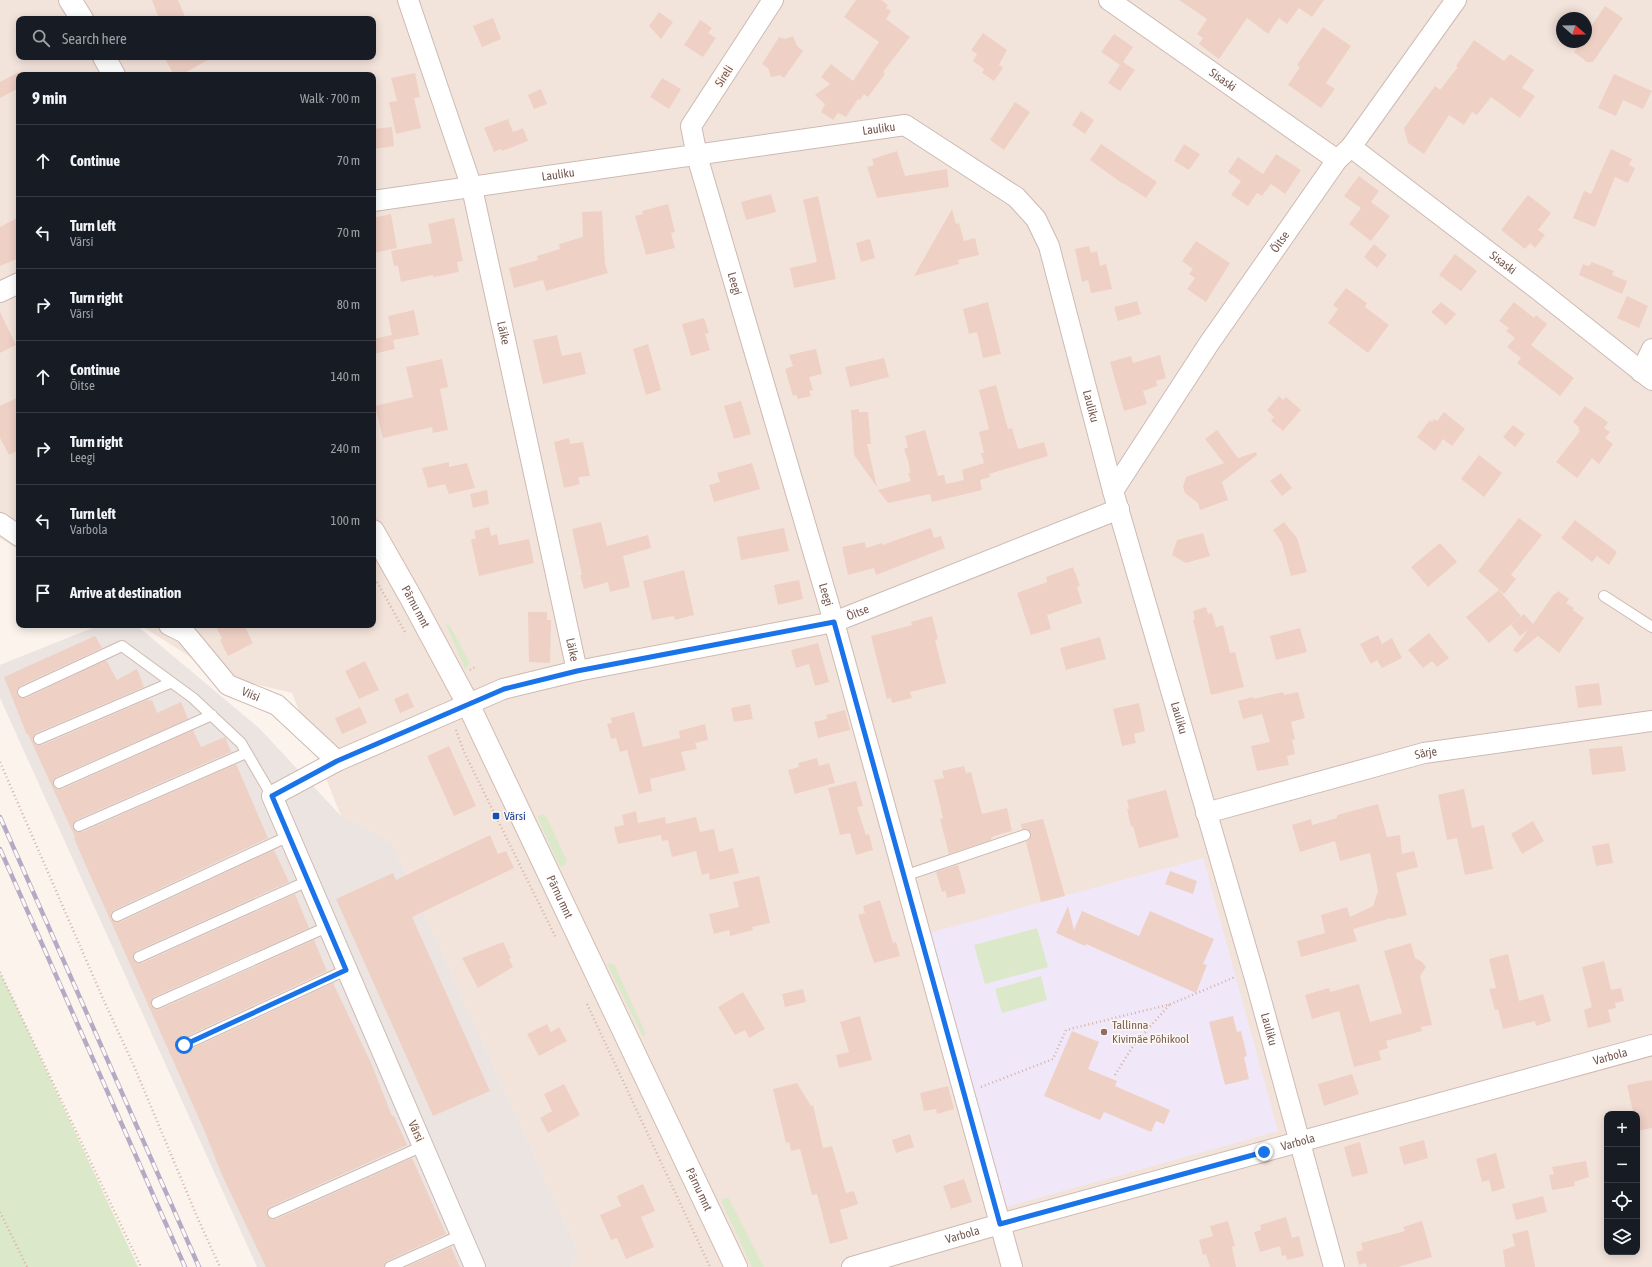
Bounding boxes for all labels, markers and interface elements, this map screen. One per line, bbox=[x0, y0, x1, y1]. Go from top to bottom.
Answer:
north arrow bbox=[1556, 12, 1592, 48]
search box bbox=[16, 16, 376, 60]
icon: search bbox=[30, 27, 52, 49]
text: Search here bbox=[62, 30, 127, 47]
street label: Sireli bbox=[712, 63, 736, 89]
street label: Sisaski bbox=[1207, 66, 1239, 94]
text: 9 min bbox=[32, 88, 67, 108]
text: Walk · 700 m bbox=[300, 91, 360, 106]
street label: Lauliku bbox=[862, 119, 896, 138]
icon: ahead bbox=[32, 150, 54, 172]
text: Continue bbox=[70, 152, 120, 169]
text: 70 m bbox=[337, 153, 360, 168]
street label: Lauliku bbox=[541, 165, 576, 184]
text: Turn left bbox=[70, 217, 116, 234]
icon: left bbox=[32, 222, 54, 244]
text: 70 m bbox=[337, 225, 360, 240]
street label: Õitse bbox=[1268, 228, 1292, 255]
text: Värsi bbox=[70, 234, 93, 249]
street label: Sisaski bbox=[1487, 248, 1519, 277]
street label: Leegi bbox=[725, 270, 745, 297]
text: Turn right bbox=[70, 289, 123, 306]
icon: right bbox=[32, 294, 54, 316]
text: 80 m bbox=[337, 297, 360, 312]
text: Värsi bbox=[70, 306, 93, 321]
street label: Läike bbox=[494, 320, 513, 346]
text: Continue bbox=[70, 361, 120, 378]
icon: ahead bbox=[32, 366, 54, 388]
text: 140 m bbox=[331, 369, 360, 384]
text: Õitse bbox=[70, 378, 95, 393]
street label: Lauliku bbox=[1080, 388, 1102, 424]
text: Turn right bbox=[70, 433, 123, 450]
icon: right bbox=[32, 438, 54, 460]
text: 240 m bbox=[331, 441, 360, 456]
text: Leegi bbox=[70, 450, 95, 465]
text: Turn left bbox=[70, 505, 116, 522]
icon: left bbox=[32, 510, 54, 532]
text: 100 m bbox=[331, 513, 360, 528]
text: Varbola bbox=[70, 522, 108, 537]
street label: Leegi bbox=[816, 581, 836, 608]
icon: arrive bbox=[32, 582, 54, 604]
street label: Pärnu mnt bbox=[399, 583, 433, 631]
text: Arrive at destination bbox=[70, 584, 181, 601]
street label: Õitse bbox=[845, 602, 871, 623]
street label: Läike bbox=[563, 637, 582, 663]
street label: Viisi bbox=[240, 684, 262, 704]
street label: Lauliku bbox=[1168, 700, 1190, 736]
street label: Särje bbox=[1413, 744, 1438, 762]
place label: Värsi bbox=[504, 809, 526, 823]
marker: Värsi bbox=[491, 811, 501, 821]
street label: Pärnu mnt bbox=[544, 873, 576, 921]
street label: Lauliku bbox=[1258, 1011, 1280, 1047]
place label: Tallinna Kivimäe Põhikool bbox=[1112, 1018, 1190, 1046]
marker: Tallinna Kivimäe Põhikool bbox=[1099, 1027, 1109, 1037]
route start bbox=[175, 1036, 193, 1054]
street label: Varbola bbox=[1592, 1045, 1629, 1068]
map controls bbox=[1604, 1111, 1640, 1255]
button: + bbox=[1604, 1111, 1640, 1147]
street label: Värsi bbox=[405, 1118, 427, 1144]
street label: Varbola bbox=[1279, 1131, 1316, 1154]
route end bbox=[1255, 1143, 1273, 1161]
button: − bbox=[1604, 1147, 1640, 1183]
street label: Pärnu mnt bbox=[683, 1166, 716, 1214]
button: locate bbox=[1604, 1183, 1640, 1219]
button: layers bbox=[1604, 1219, 1640, 1255]
street label: Varbola bbox=[944, 1223, 981, 1246]

